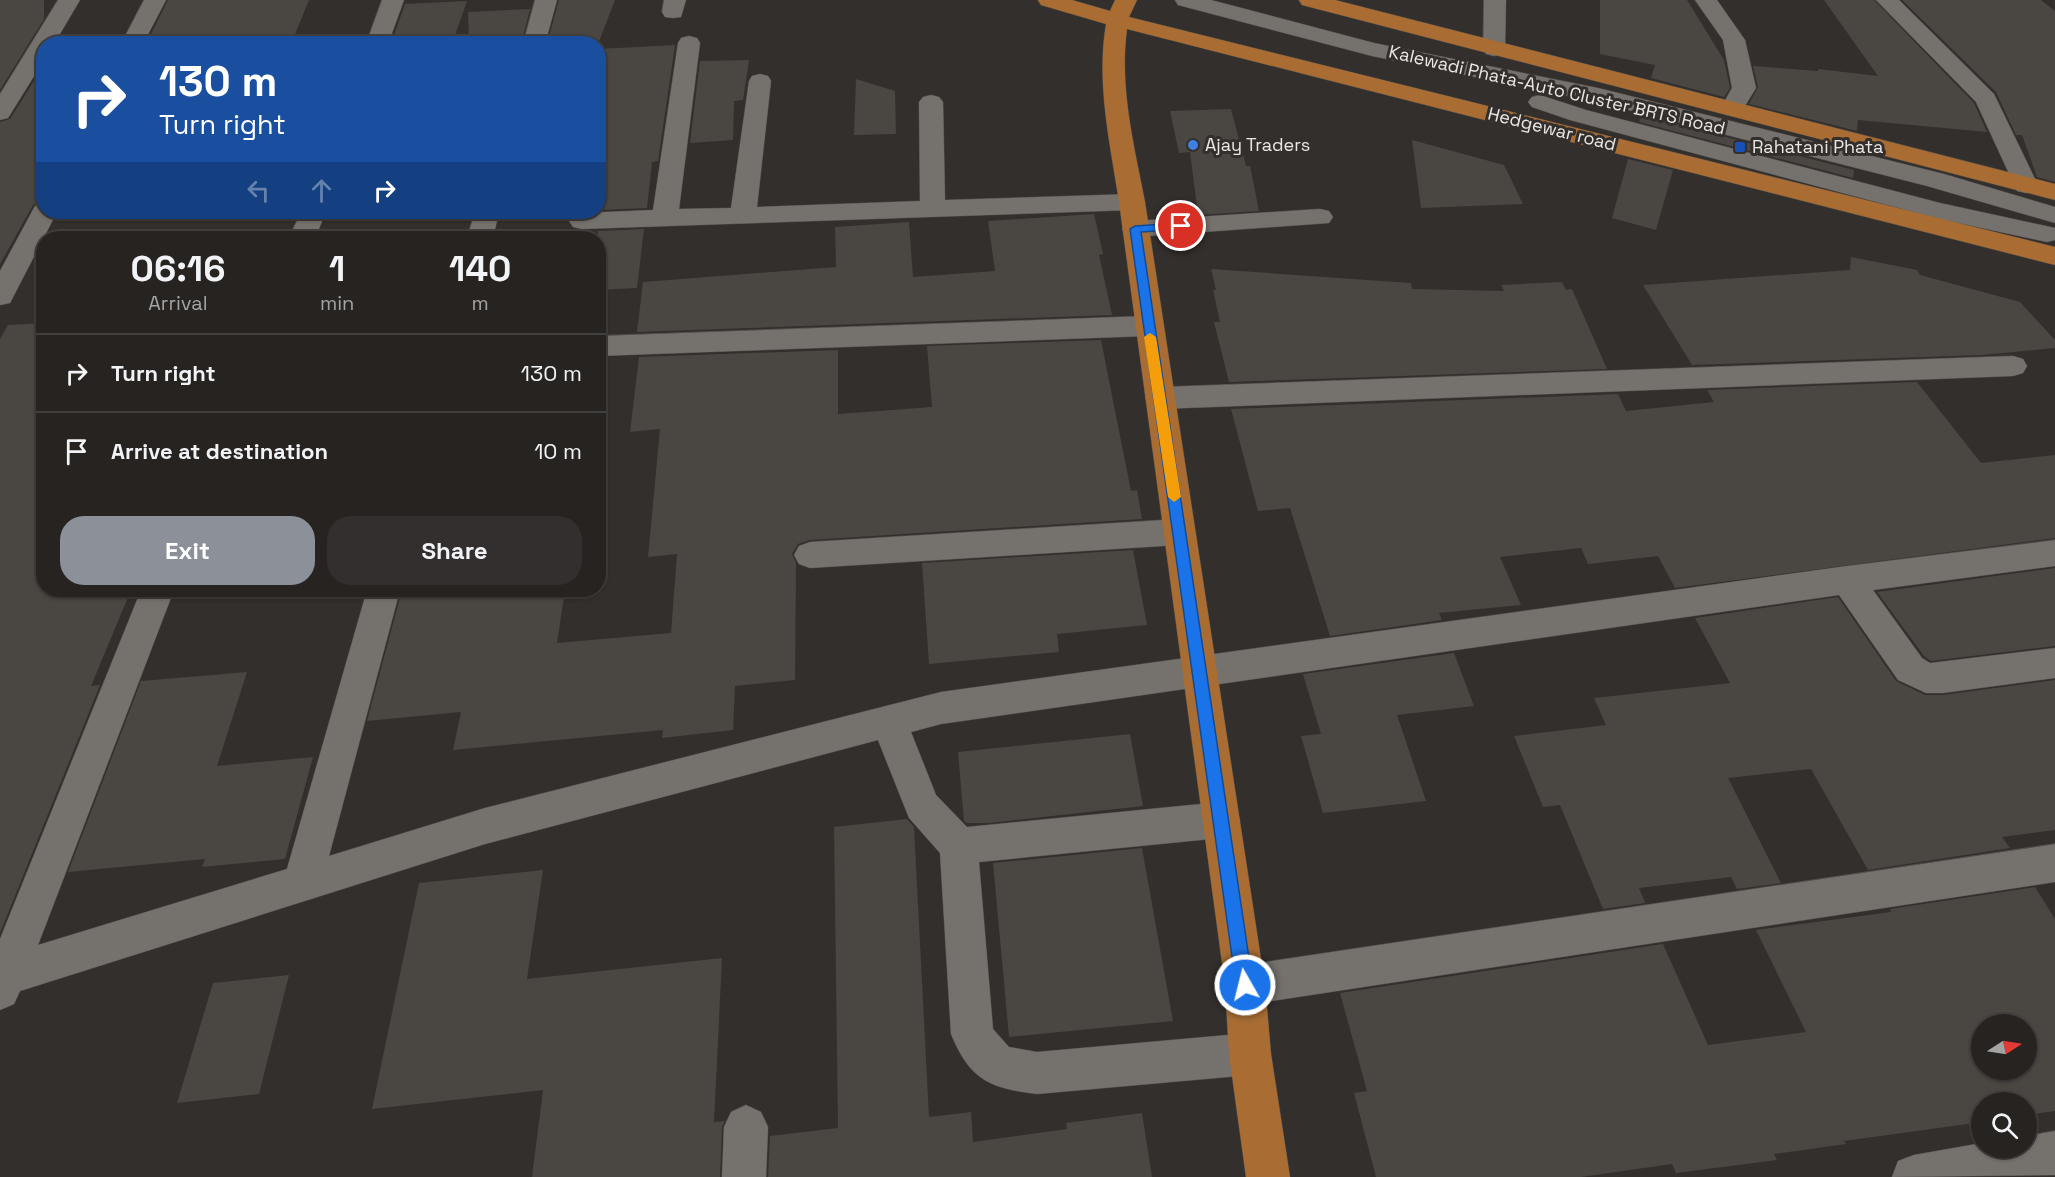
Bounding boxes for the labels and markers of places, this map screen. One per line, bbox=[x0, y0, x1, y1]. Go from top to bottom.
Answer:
place label: Ajay Traders bbox=[1205, 133, 1310, 156]
place label: Rahatani Phata bbox=[1752, 135, 1883, 158]
marker: Ajay Traders bbox=[1186, 138, 1200, 152]
marker: Rahatani Phata bbox=[1733, 140, 1747, 154]
pin bbox=[1155, 200, 1206, 251]

